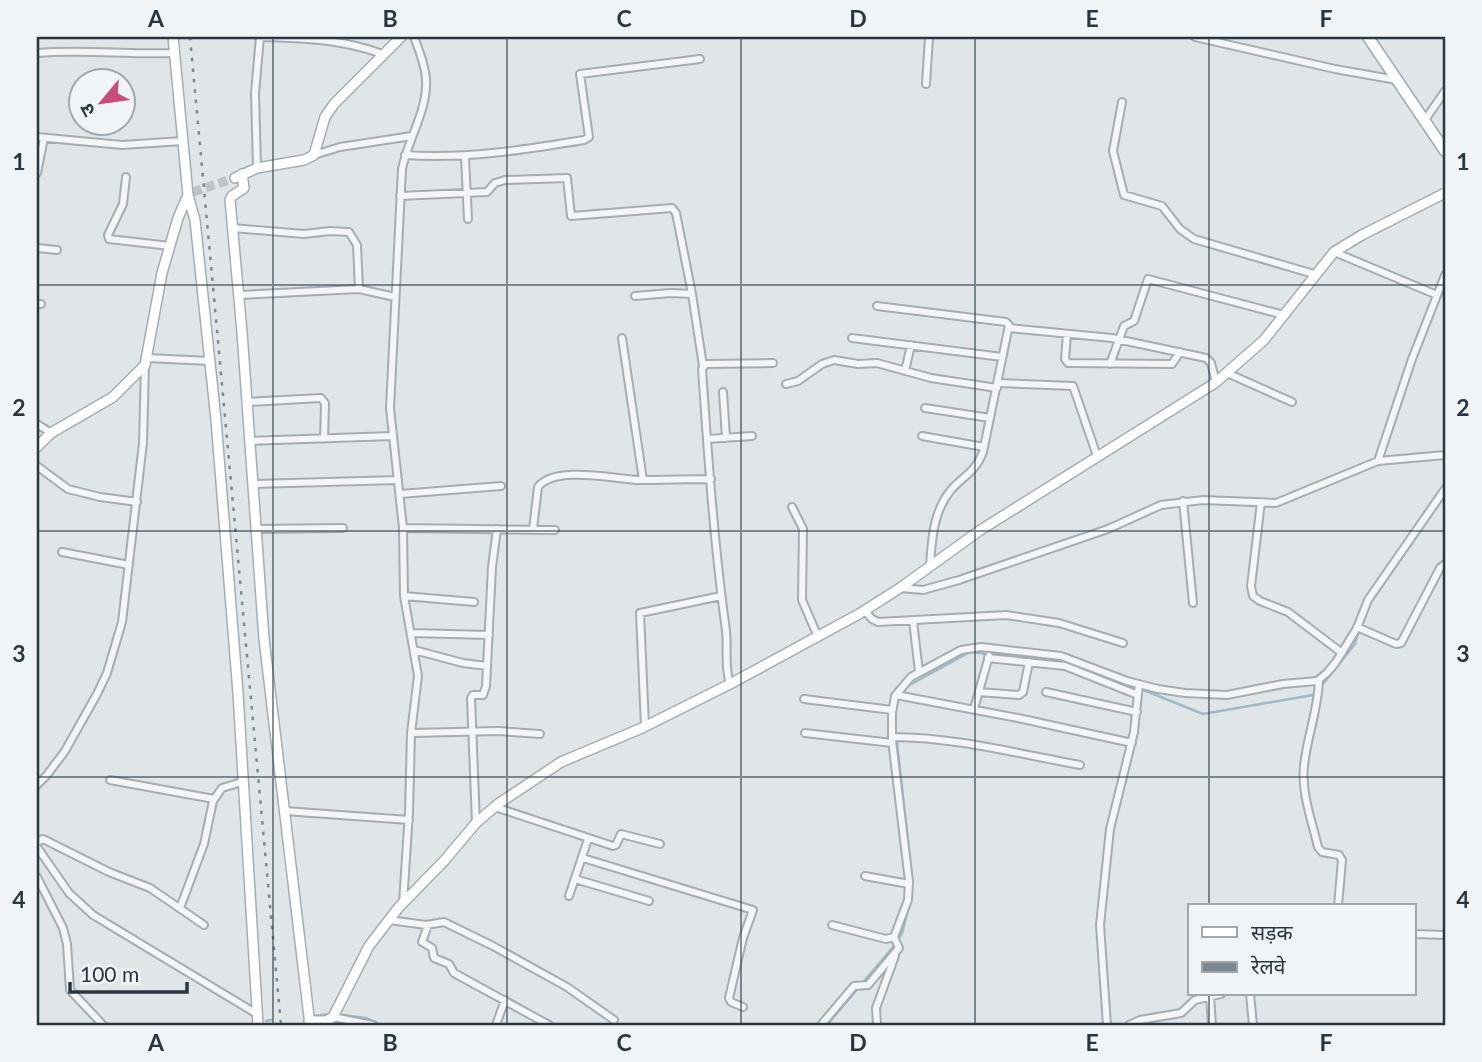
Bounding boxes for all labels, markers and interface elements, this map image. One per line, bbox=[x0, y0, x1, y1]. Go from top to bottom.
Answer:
text: A bbox=[147, 4, 165, 32]
text: B bbox=[382, 4, 398, 32]
text: C bbox=[616, 4, 632, 32]
text: D bbox=[849, 4, 867, 32]
text: E bbox=[1085, 4, 1099, 32]
text: F bbox=[1319, 4, 1333, 32]
north arrow bbox=[66, 66, 136, 136]
text: उ bbox=[74, 99, 99, 121]
text: 1 bbox=[12, 147, 26, 175]
text: 1 bbox=[1456, 147, 1470, 175]
text: 2 bbox=[12, 393, 26, 421]
text: 2 bbox=[1456, 393, 1470, 421]
text: 3 bbox=[12, 639, 26, 667]
text: 3 bbox=[1456, 639, 1470, 667]
text: 4 bbox=[12, 885, 26, 913]
text: 4 bbox=[1456, 885, 1470, 913]
legend bbox=[1188, 904, 1416, 996]
text: सड़क bbox=[1251, 919, 1293, 944]
scale bar bbox=[70, 950, 187, 994]
text: रेलवे bbox=[1250, 953, 1286, 978]
text: 100 m bbox=[80, 961, 139, 986]
text: A bbox=[147, 1028, 165, 1056]
text: B bbox=[382, 1028, 398, 1056]
text: C bbox=[616, 1028, 632, 1056]
text: D bbox=[849, 1028, 867, 1056]
text: E bbox=[1085, 1028, 1099, 1056]
text: F bbox=[1319, 1028, 1333, 1056]

